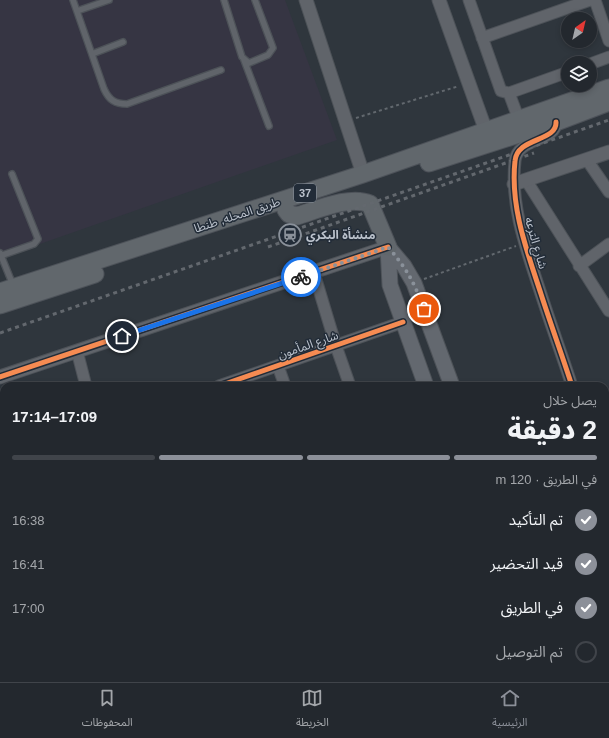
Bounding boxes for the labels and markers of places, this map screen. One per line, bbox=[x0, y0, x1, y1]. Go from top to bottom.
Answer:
station icon: منشأة البكري bbox=[277, 222, 303, 248]
place label: منشأة البكري bbox=[306, 227, 375, 245]
pin bbox=[407, 292, 441, 326]
pin bbox=[105, 319, 139, 353]

